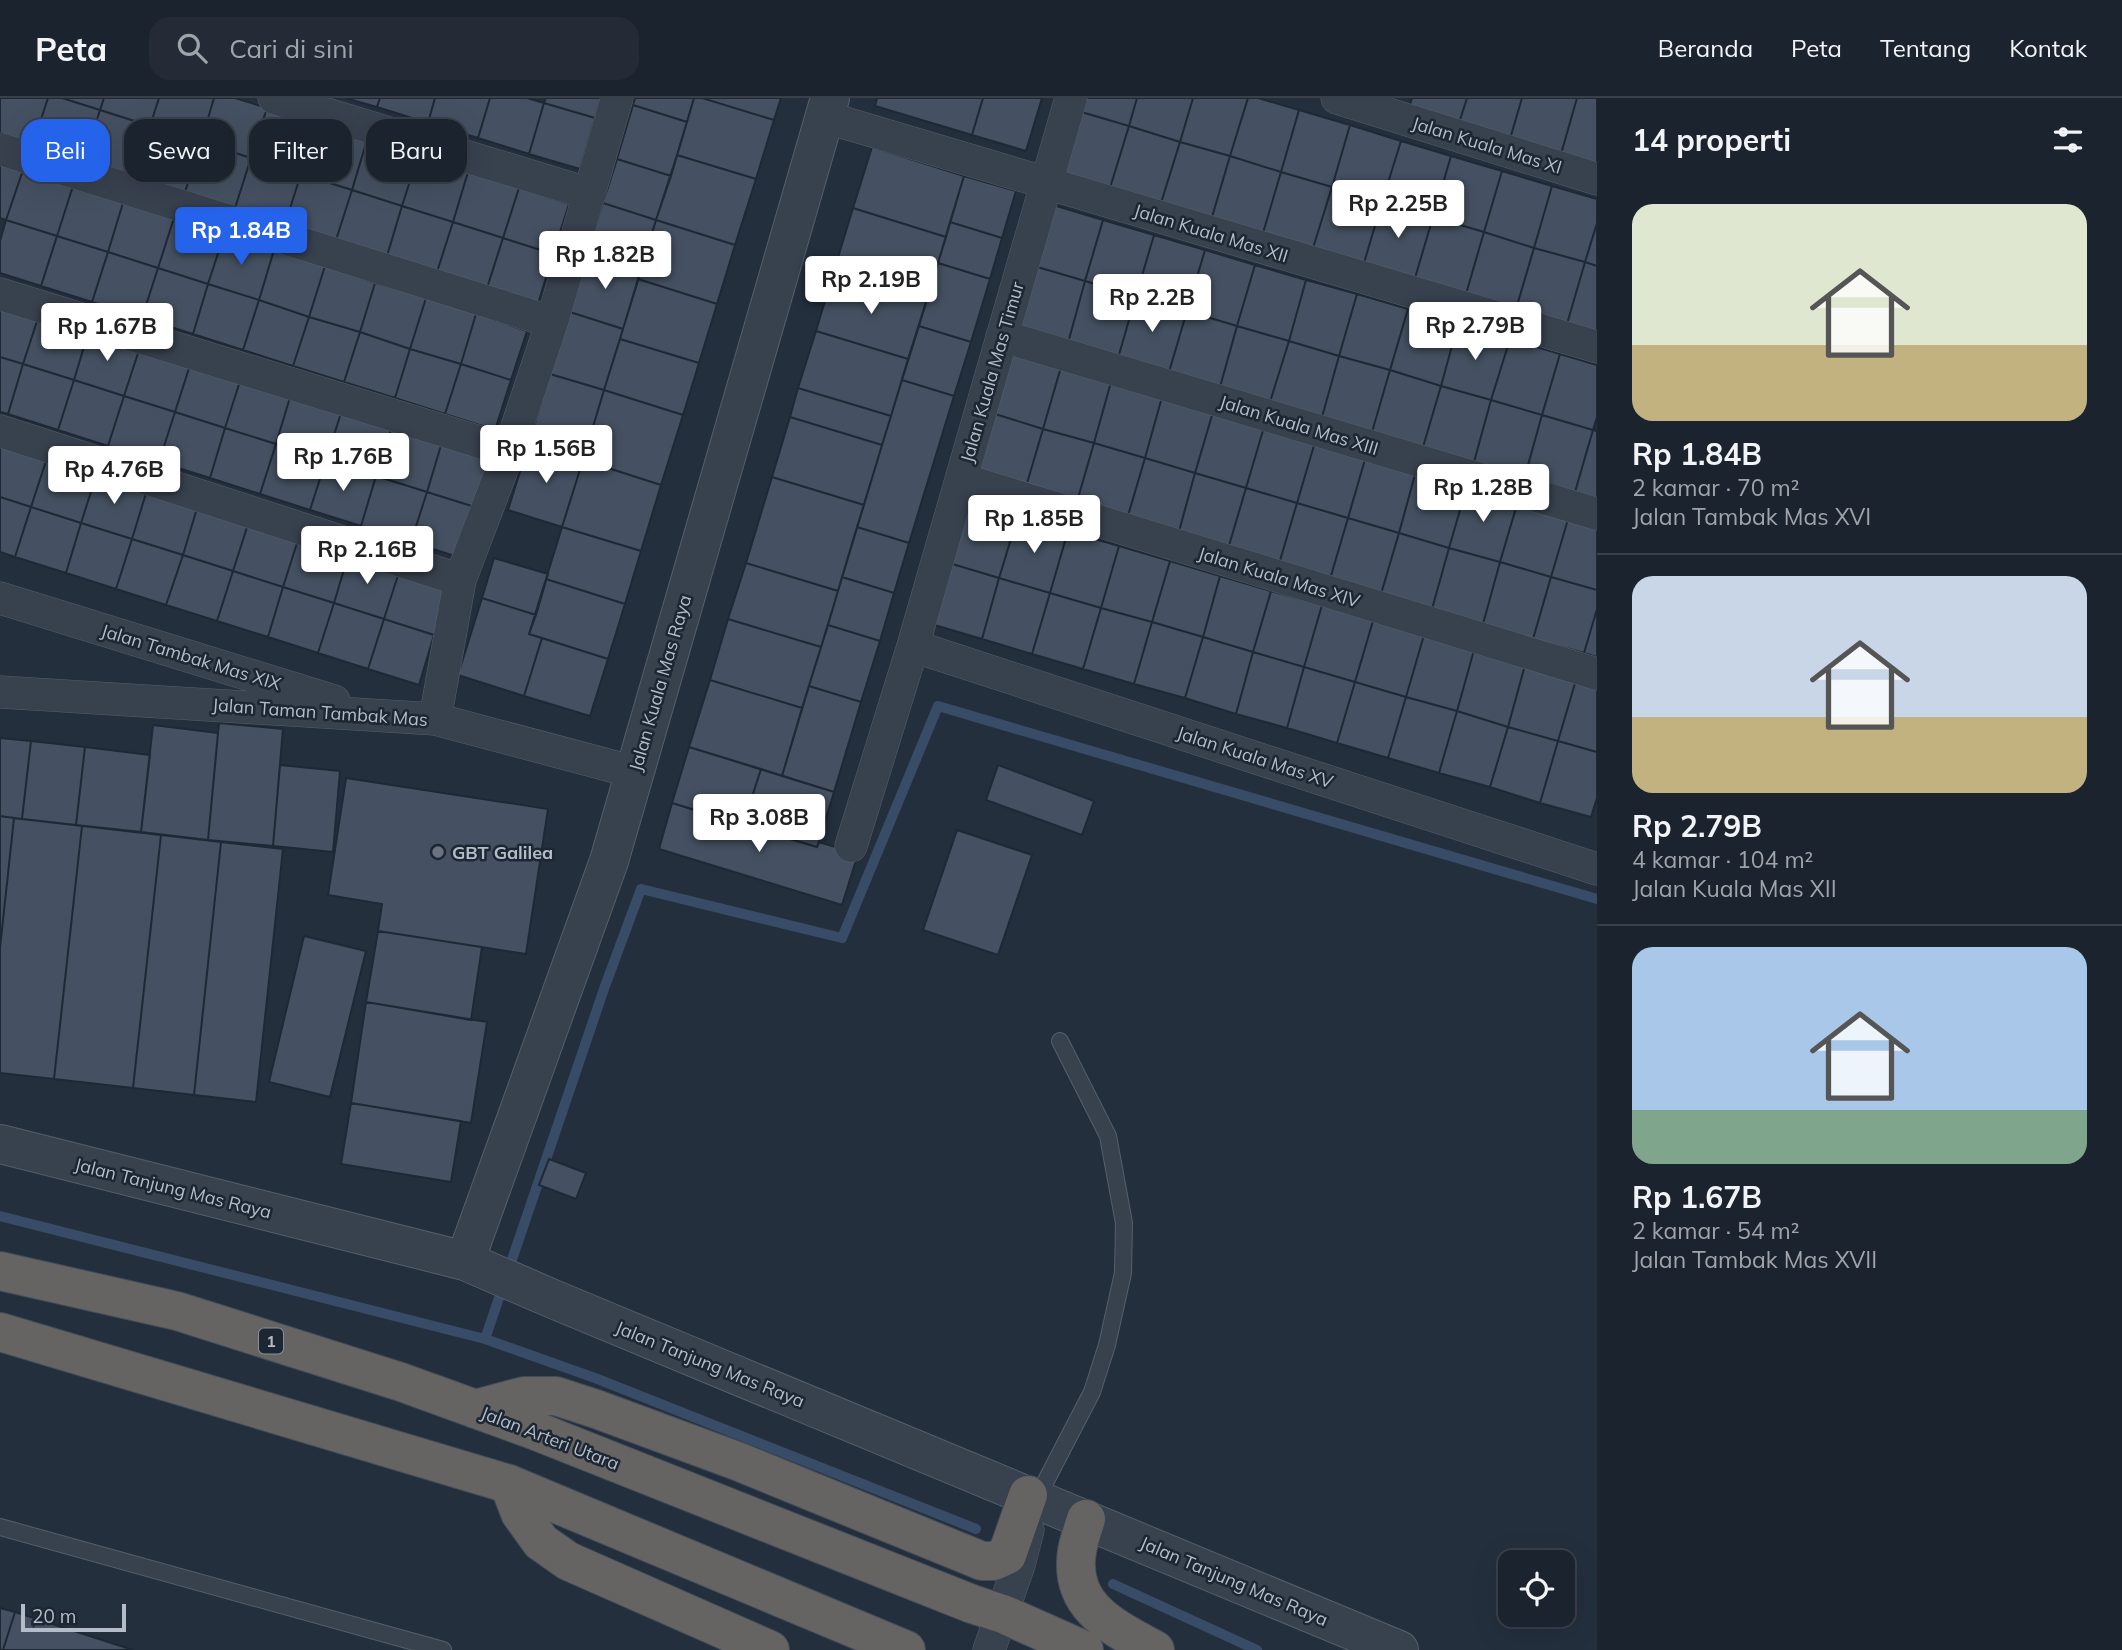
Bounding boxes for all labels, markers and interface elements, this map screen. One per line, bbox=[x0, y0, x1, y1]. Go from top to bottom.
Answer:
search box bbox=[149, 17, 639, 80]
text: Peta bbox=[35, 28, 107, 69]
icon: search bbox=[173, 29, 211, 67]
text: Cari di sini bbox=[229, 32, 354, 65]
text: Beranda bbox=[1658, 33, 1753, 63]
text: Peta bbox=[1791, 33, 1842, 63]
text: Tentang bbox=[1880, 33, 1971, 63]
text: Kontak bbox=[2009, 33, 2087, 63]
street label: Jalan Kuala Mas XI bbox=[1409, 111, 1565, 179]
chip: Beli bbox=[21, 119, 110, 182]
chip: Sewa bbox=[124, 119, 235, 182]
chip: Filter bbox=[249, 119, 352, 182]
chip: Baru bbox=[366, 119, 467, 182]
text: 14 properti bbox=[1632, 121, 1791, 159]
icon: filters bbox=[2049, 121, 2087, 159]
pin: Rp 2.25B bbox=[1326, 180, 1470, 240]
text: Rp 2.25B bbox=[1348, 188, 1448, 217]
street label: Jalan Kuala Mas XII bbox=[1131, 199, 1291, 267]
pin: Rp 1.84B bbox=[169, 208, 313, 267]
text: Rp 1.84B bbox=[191, 215, 291, 244]
pin: Rp 1.82B bbox=[533, 232, 677, 291]
text: Rp 1.82B bbox=[555, 239, 655, 268]
icon: home bbox=[1797, 250, 1923, 376]
pin: Rp 2.19B bbox=[799, 256, 943, 316]
text: Rp 2.19B bbox=[821, 264, 921, 293]
pin: Rp 2.2B bbox=[1087, 274, 1217, 334]
street label: Jalan Kuala Mas Timur bbox=[955, 279, 1029, 465]
text: Rp 2.2B bbox=[1109, 282, 1195, 311]
pin: Rp 2.79B bbox=[1403, 302, 1547, 362]
pin: Rp 1.67B bbox=[35, 303, 179, 363]
text: Rp 2.79B bbox=[1425, 310, 1525, 339]
text: Rp 1.67B bbox=[57, 311, 157, 340]
street label: Jalan Kuala Mas XIII bbox=[1217, 390, 1381, 460]
pin: Rp 1.56B bbox=[474, 426, 618, 485]
text: Rp 1.56B bbox=[496, 433, 596, 462]
pin: Rp 1.76B bbox=[271, 434, 415, 493]
text: Rp 1.84B bbox=[1632, 435, 1762, 473]
text: Rp 1.76B bbox=[293, 441, 393, 470]
pin: Rp 4.76B bbox=[42, 446, 186, 506]
text: Rp 4.76B bbox=[64, 454, 164, 483]
pin: Rp 1.28B bbox=[1411, 464, 1555, 524]
text: Rp 1.28B bbox=[1433, 472, 1533, 501]
text: 2 kamar · 70 m² bbox=[1632, 473, 1800, 502]
pin: Rp 1.85B bbox=[962, 496, 1106, 555]
text: Jalan Tambak Mas XVI bbox=[1632, 502, 1871, 531]
text: Rp 1.85B bbox=[984, 503, 1084, 532]
pin: Rp 2.16B bbox=[295, 526, 439, 586]
text: Rp 2.16B bbox=[317, 534, 417, 563]
street label: Jalan Kuala Mas XIV bbox=[1195, 541, 1363, 613]
street label: Jalan Kuala Mas Raya bbox=[624, 592, 696, 774]
street label: Jalan Tambak Mas XIX bbox=[98, 619, 284, 695]
icon: home bbox=[1797, 622, 1923, 748]
street label: Jalan Taman Tambak Mas bbox=[211, 693, 429, 731]
street label: Jalan Kuala Mas XV bbox=[1174, 721, 1337, 793]
pin: Rp 3.08B bbox=[687, 794, 831, 854]
text: Rp 3.08B bbox=[709, 802, 809, 831]
text: Rp 2.79B bbox=[1632, 807, 1762, 845]
place label: GBT Galilea bbox=[452, 841, 553, 864]
marker: GBT Galilea bbox=[430, 844, 446, 860]
text: 4 kamar · 104 m² bbox=[1632, 845, 1813, 874]
text: Jalan Kuala Mas XII bbox=[1632, 874, 1837, 903]
icon: home bbox=[1797, 993, 1923, 1119]
street label: Jalan Tanjung Mas Raya bbox=[72, 1152, 274, 1224]
text: Rp 1.67B bbox=[1632, 1178, 1762, 1216]
text: 2 kamar · 54 m² bbox=[1632, 1216, 1800, 1245]
text: Jalan Tambak Mas XVII bbox=[1632, 1245, 1877, 1274]
street label: Jalan Tanjung Mas Raya bbox=[612, 1316, 808, 1412]
road number: 1 bbox=[259, 1329, 283, 1354]
street label: Jalan Arteri Utara bbox=[478, 1401, 622, 1475]
street label: Jalan Tanjung Mas Raya bbox=[1137, 1531, 1331, 1631]
map controls bbox=[1498, 1550, 1575, 1627]
button: locate bbox=[1498, 1550, 1575, 1627]
scale bar bbox=[21, 1601, 126, 1633]
text: 20 m bbox=[32, 1604, 76, 1628]

